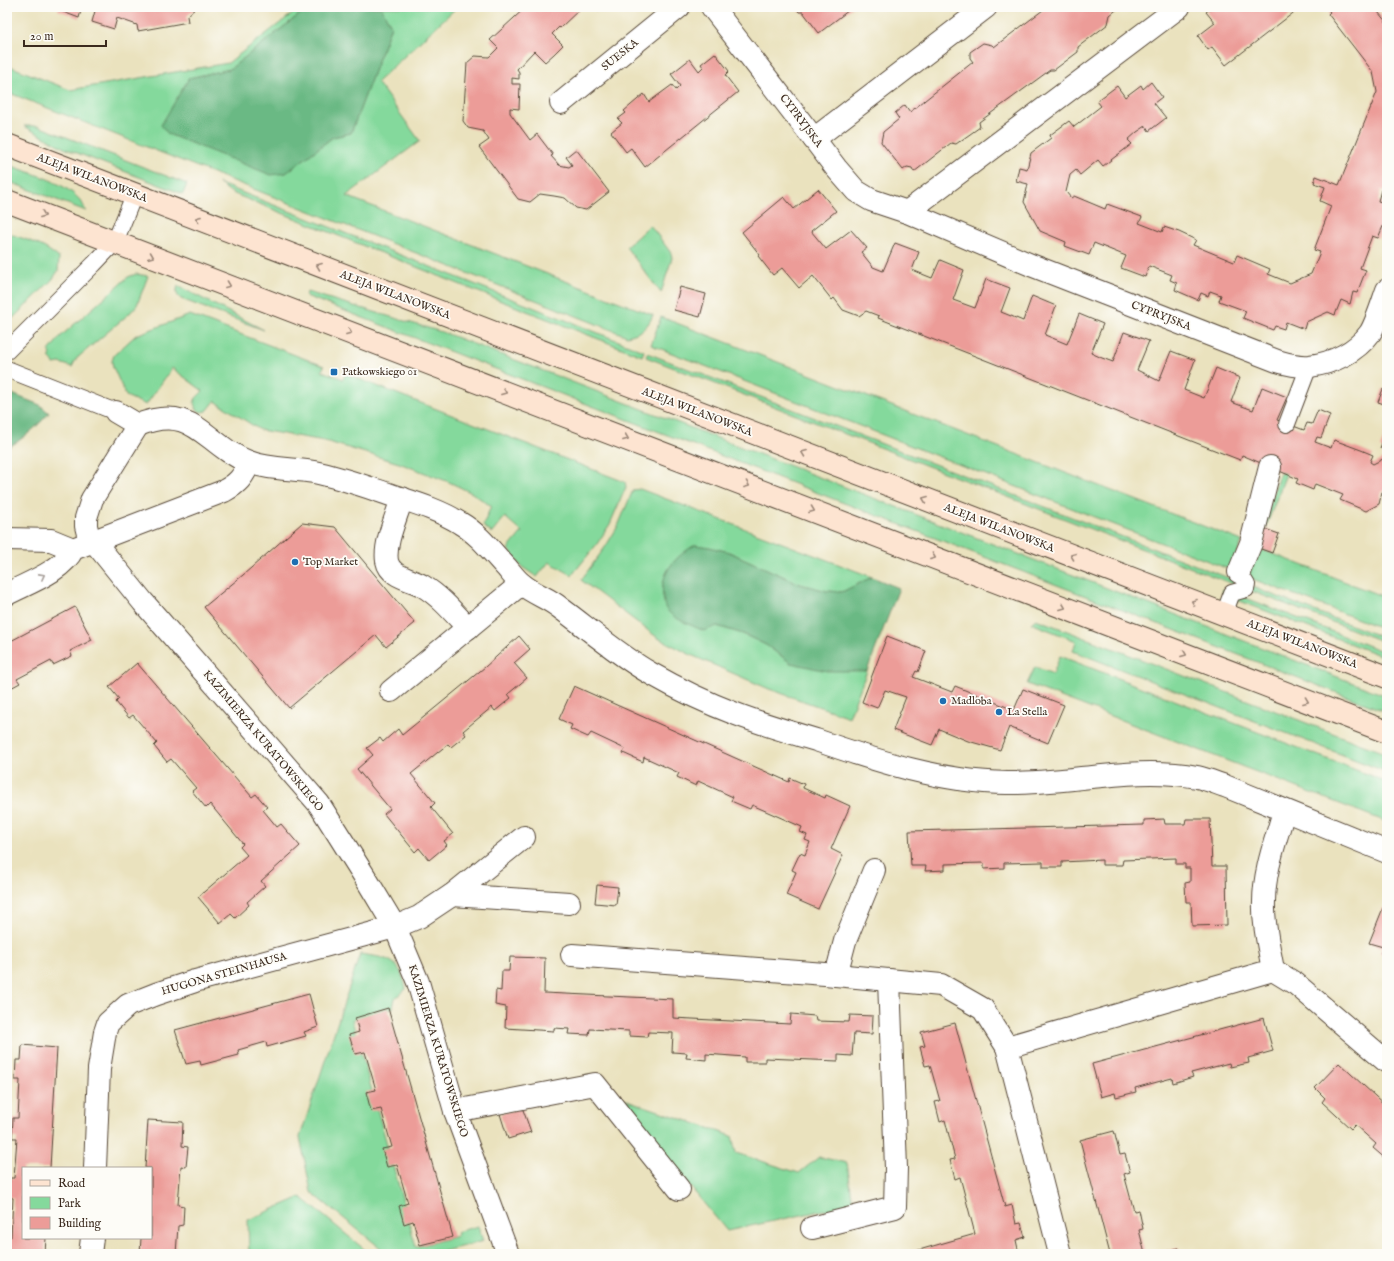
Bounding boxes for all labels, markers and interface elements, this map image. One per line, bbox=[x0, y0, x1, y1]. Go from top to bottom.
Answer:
scale bar bbox=[24, 22, 106, 48]
text: 20 m bbox=[30, 29, 53, 44]
street label: SUESKA bbox=[599, 35, 642, 74]
street label: CYPRYJSKA bbox=[776, 92, 826, 151]
street label: ALEJA WILANOWSKA bbox=[34, 150, 150, 206]
one-way arrow bbox=[40, 211, 47, 219]
one-way arrow bbox=[194, 216, 201, 224]
one-way arrow bbox=[147, 252, 154, 260]
one-way arrow bbox=[315, 262, 322, 270]
street label: ALEJA WILANOWSKA bbox=[337, 267, 453, 323]
one-way arrow bbox=[224, 281, 231, 289]
street label: CYPRYJSKA bbox=[1129, 298, 1194, 334]
one-way arrow bbox=[345, 328, 352, 336]
place label: Patkowskiego 01 bbox=[342, 365, 417, 379]
marker: Patkowskiego 01 bbox=[329, 367, 339, 377]
street label: ALEJA WILANOWSKA bbox=[639, 384, 755, 440]
one-way arrow bbox=[501, 387, 508, 395]
one-way arrow bbox=[622, 434, 629, 442]
one-way arrow bbox=[800, 449, 807, 457]
one-way arrow bbox=[743, 481, 750, 489]
one-way arrow bbox=[922, 496, 929, 504]
street label: ALEJA WILANOWSKA bbox=[941, 500, 1057, 556]
one-way arrow bbox=[808, 506, 815, 514]
one-way arrow bbox=[929, 552, 937, 560]
one-way arrow bbox=[1069, 552, 1076, 560]
place label: Top Market bbox=[303, 555, 358, 569]
marker: Top Market bbox=[290, 557, 300, 567]
one-way arrow bbox=[37, 573, 45, 581]
one-way arrow bbox=[1191, 599, 1198, 607]
one-way arrow bbox=[1059, 603, 1066, 611]
street label: ALEJA WILANOWSKA bbox=[1244, 616, 1360, 672]
one-way arrow bbox=[1180, 649, 1188, 657]
street label: KAZIMIERZA KURATOWSKIEGO bbox=[200, 667, 326, 815]
place label: Madloba bbox=[951, 694, 992, 708]
marker: Madloba bbox=[938, 696, 948, 706]
one-way arrow bbox=[1302, 696, 1309, 704]
place label: La Stella bbox=[1007, 705, 1047, 719]
marker: La Stella bbox=[994, 707, 1004, 717]
street label: HUGONA STEINHAUSA bbox=[160, 949, 289, 999]
street label: KAZIMIERZA KURATOWSKIEGO bbox=[405, 963, 471, 1139]
legend bbox=[22, 1167, 152, 1239]
text: Road bbox=[58, 1176, 86, 1191]
text: Park bbox=[58, 1196, 81, 1211]
text: Building bbox=[58, 1216, 102, 1231]

